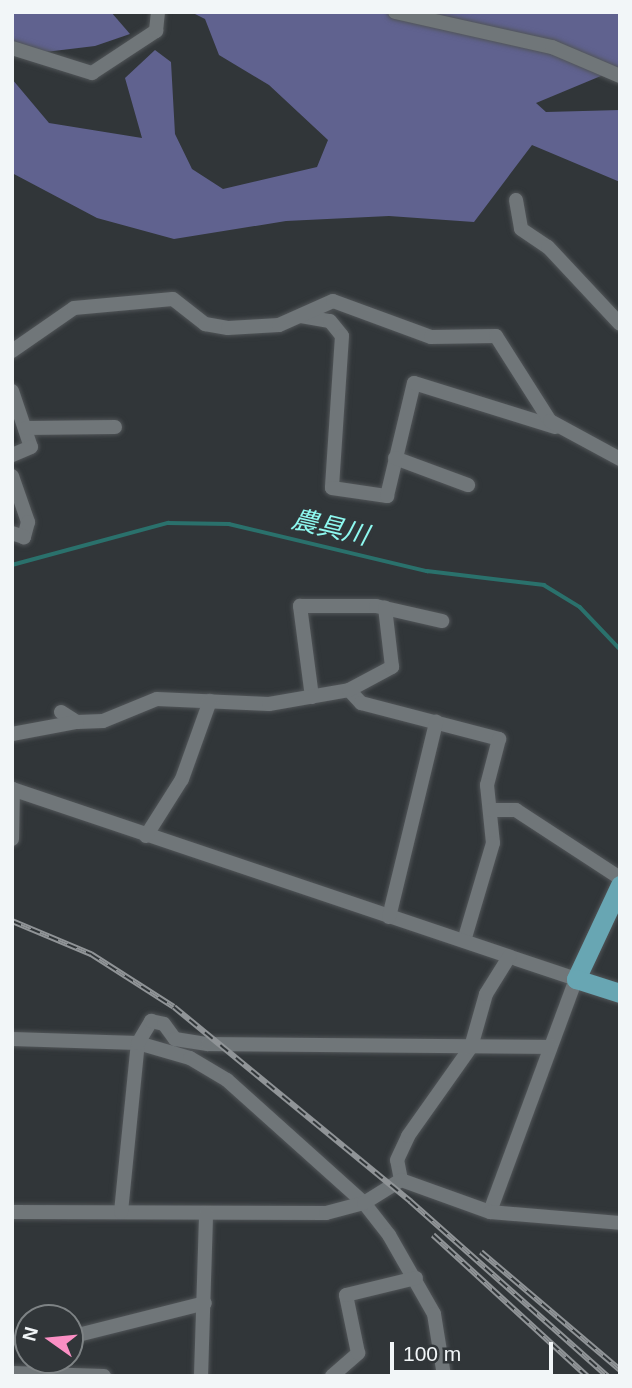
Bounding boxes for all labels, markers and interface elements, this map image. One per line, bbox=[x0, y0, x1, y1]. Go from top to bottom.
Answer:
water label: 農具川 bbox=[288, 504, 372, 552]
north arrow bbox=[14, 1304, 84, 1374]
text: N bbox=[18, 1325, 42, 1343]
scale bar bbox=[394, 1328, 557, 1372]
text: 100 m bbox=[403, 1342, 461, 1365]

